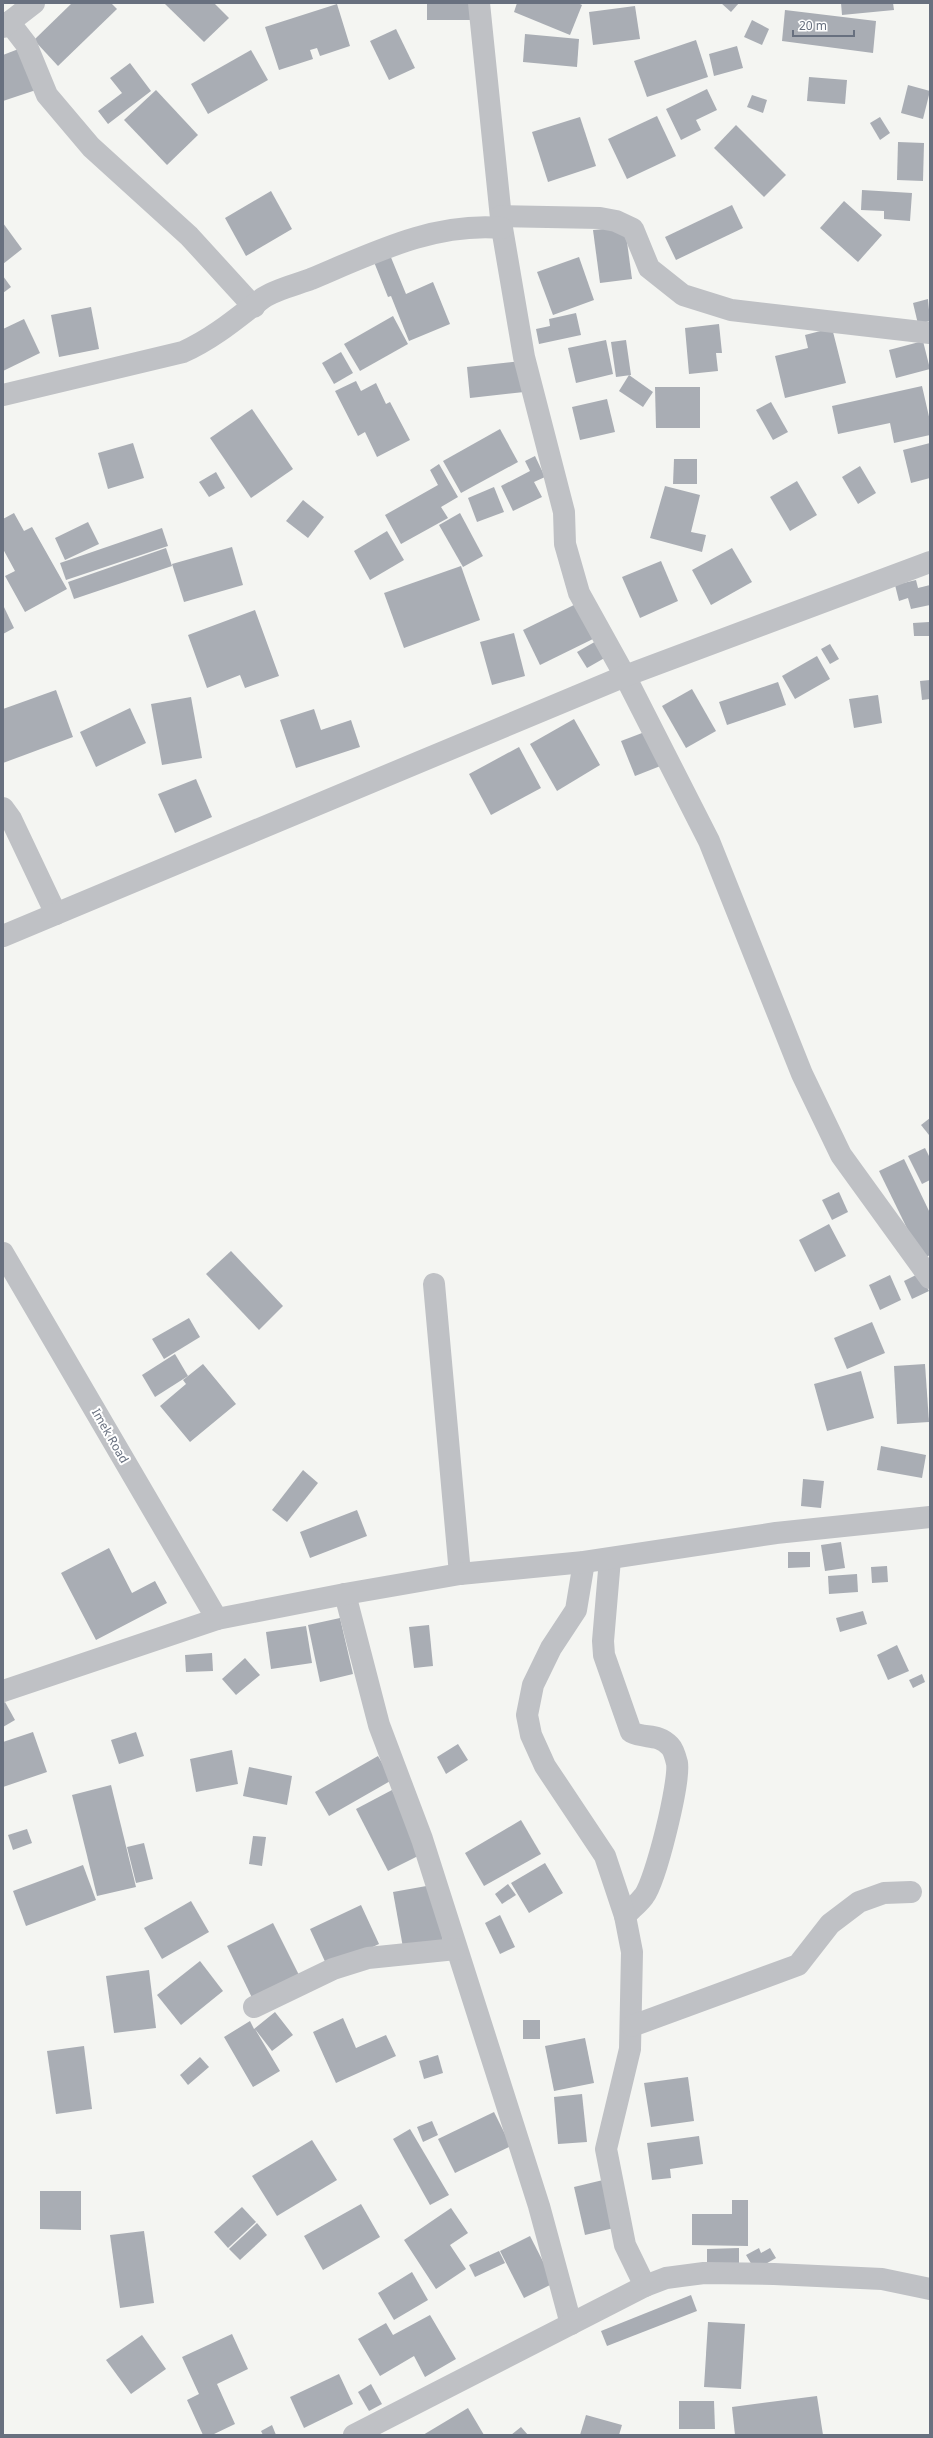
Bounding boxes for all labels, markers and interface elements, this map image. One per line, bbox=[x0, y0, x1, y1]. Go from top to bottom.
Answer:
scale bar bbox=[793, 12, 854, 38]
text: 20 m bbox=[799, 17, 827, 34]
street label: Imek Road bbox=[88, 1405, 133, 1466]

